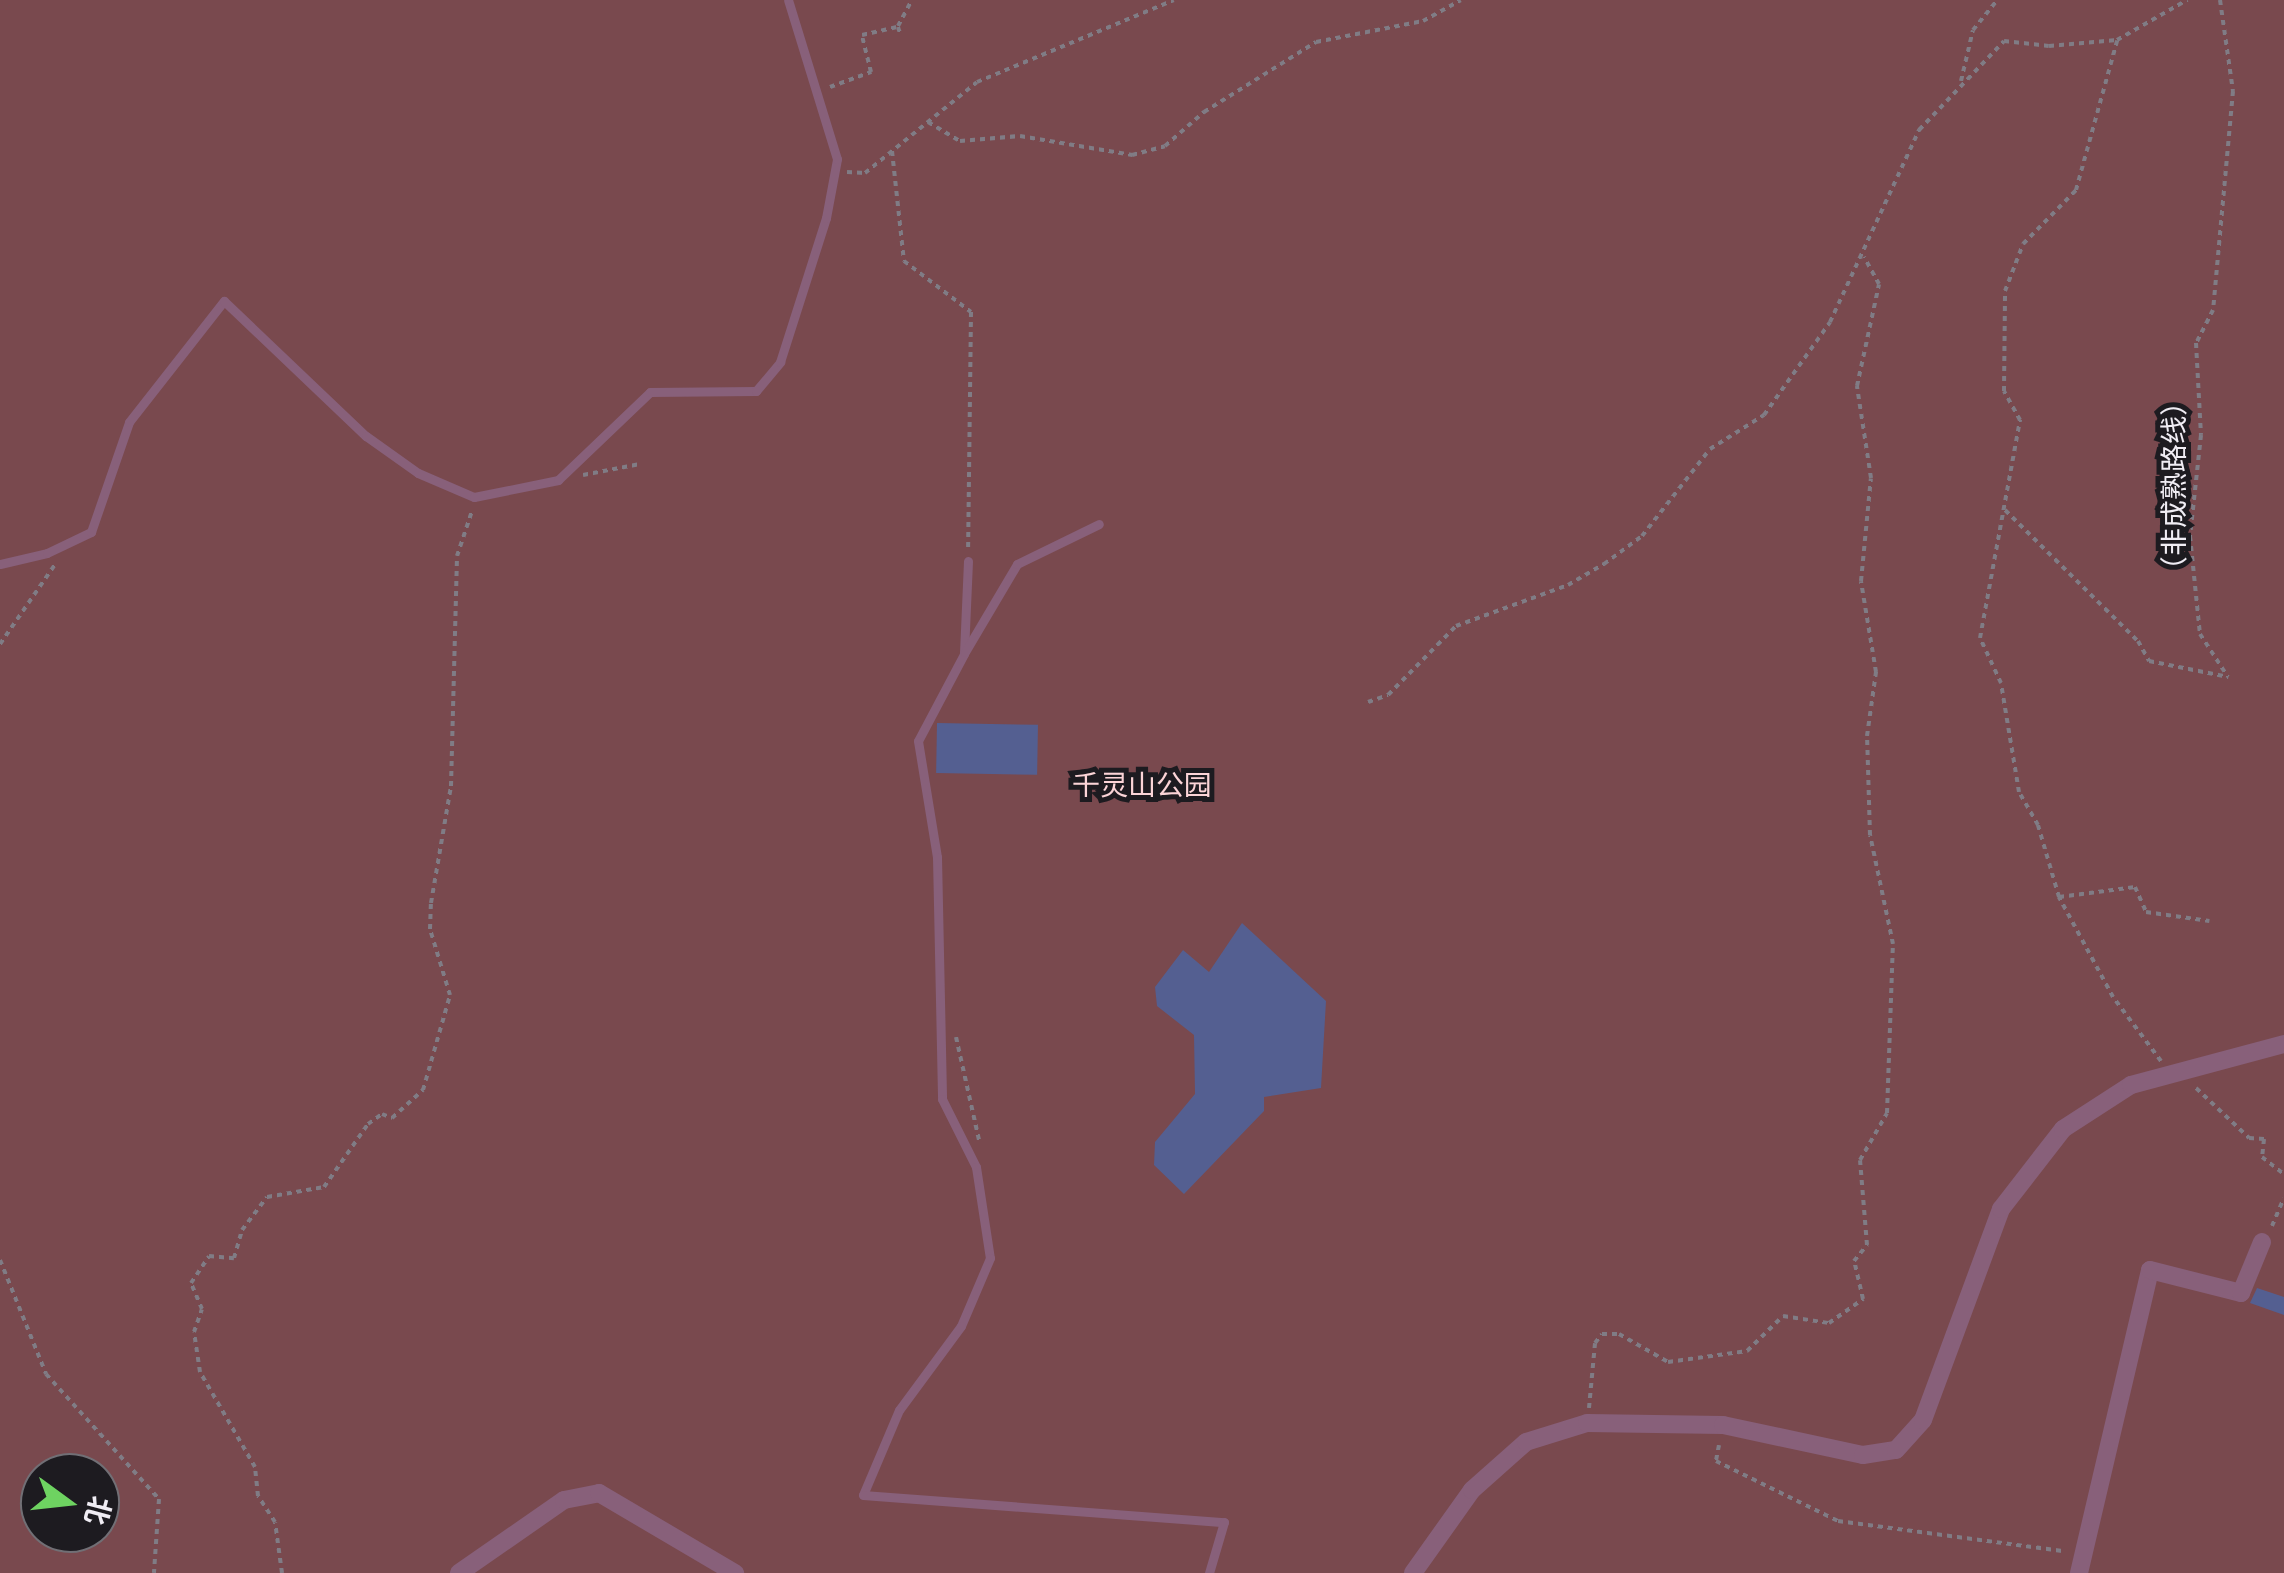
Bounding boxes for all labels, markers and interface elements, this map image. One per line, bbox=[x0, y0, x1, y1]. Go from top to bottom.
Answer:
street label: （非成熟路线） bbox=[2158, 388, 2192, 584]
park label: 千灵山公园 bbox=[1072, 769, 1212, 803]
north arrow bbox=[20, 1453, 120, 1553]
text: 北 bbox=[78, 1493, 117, 1528]

